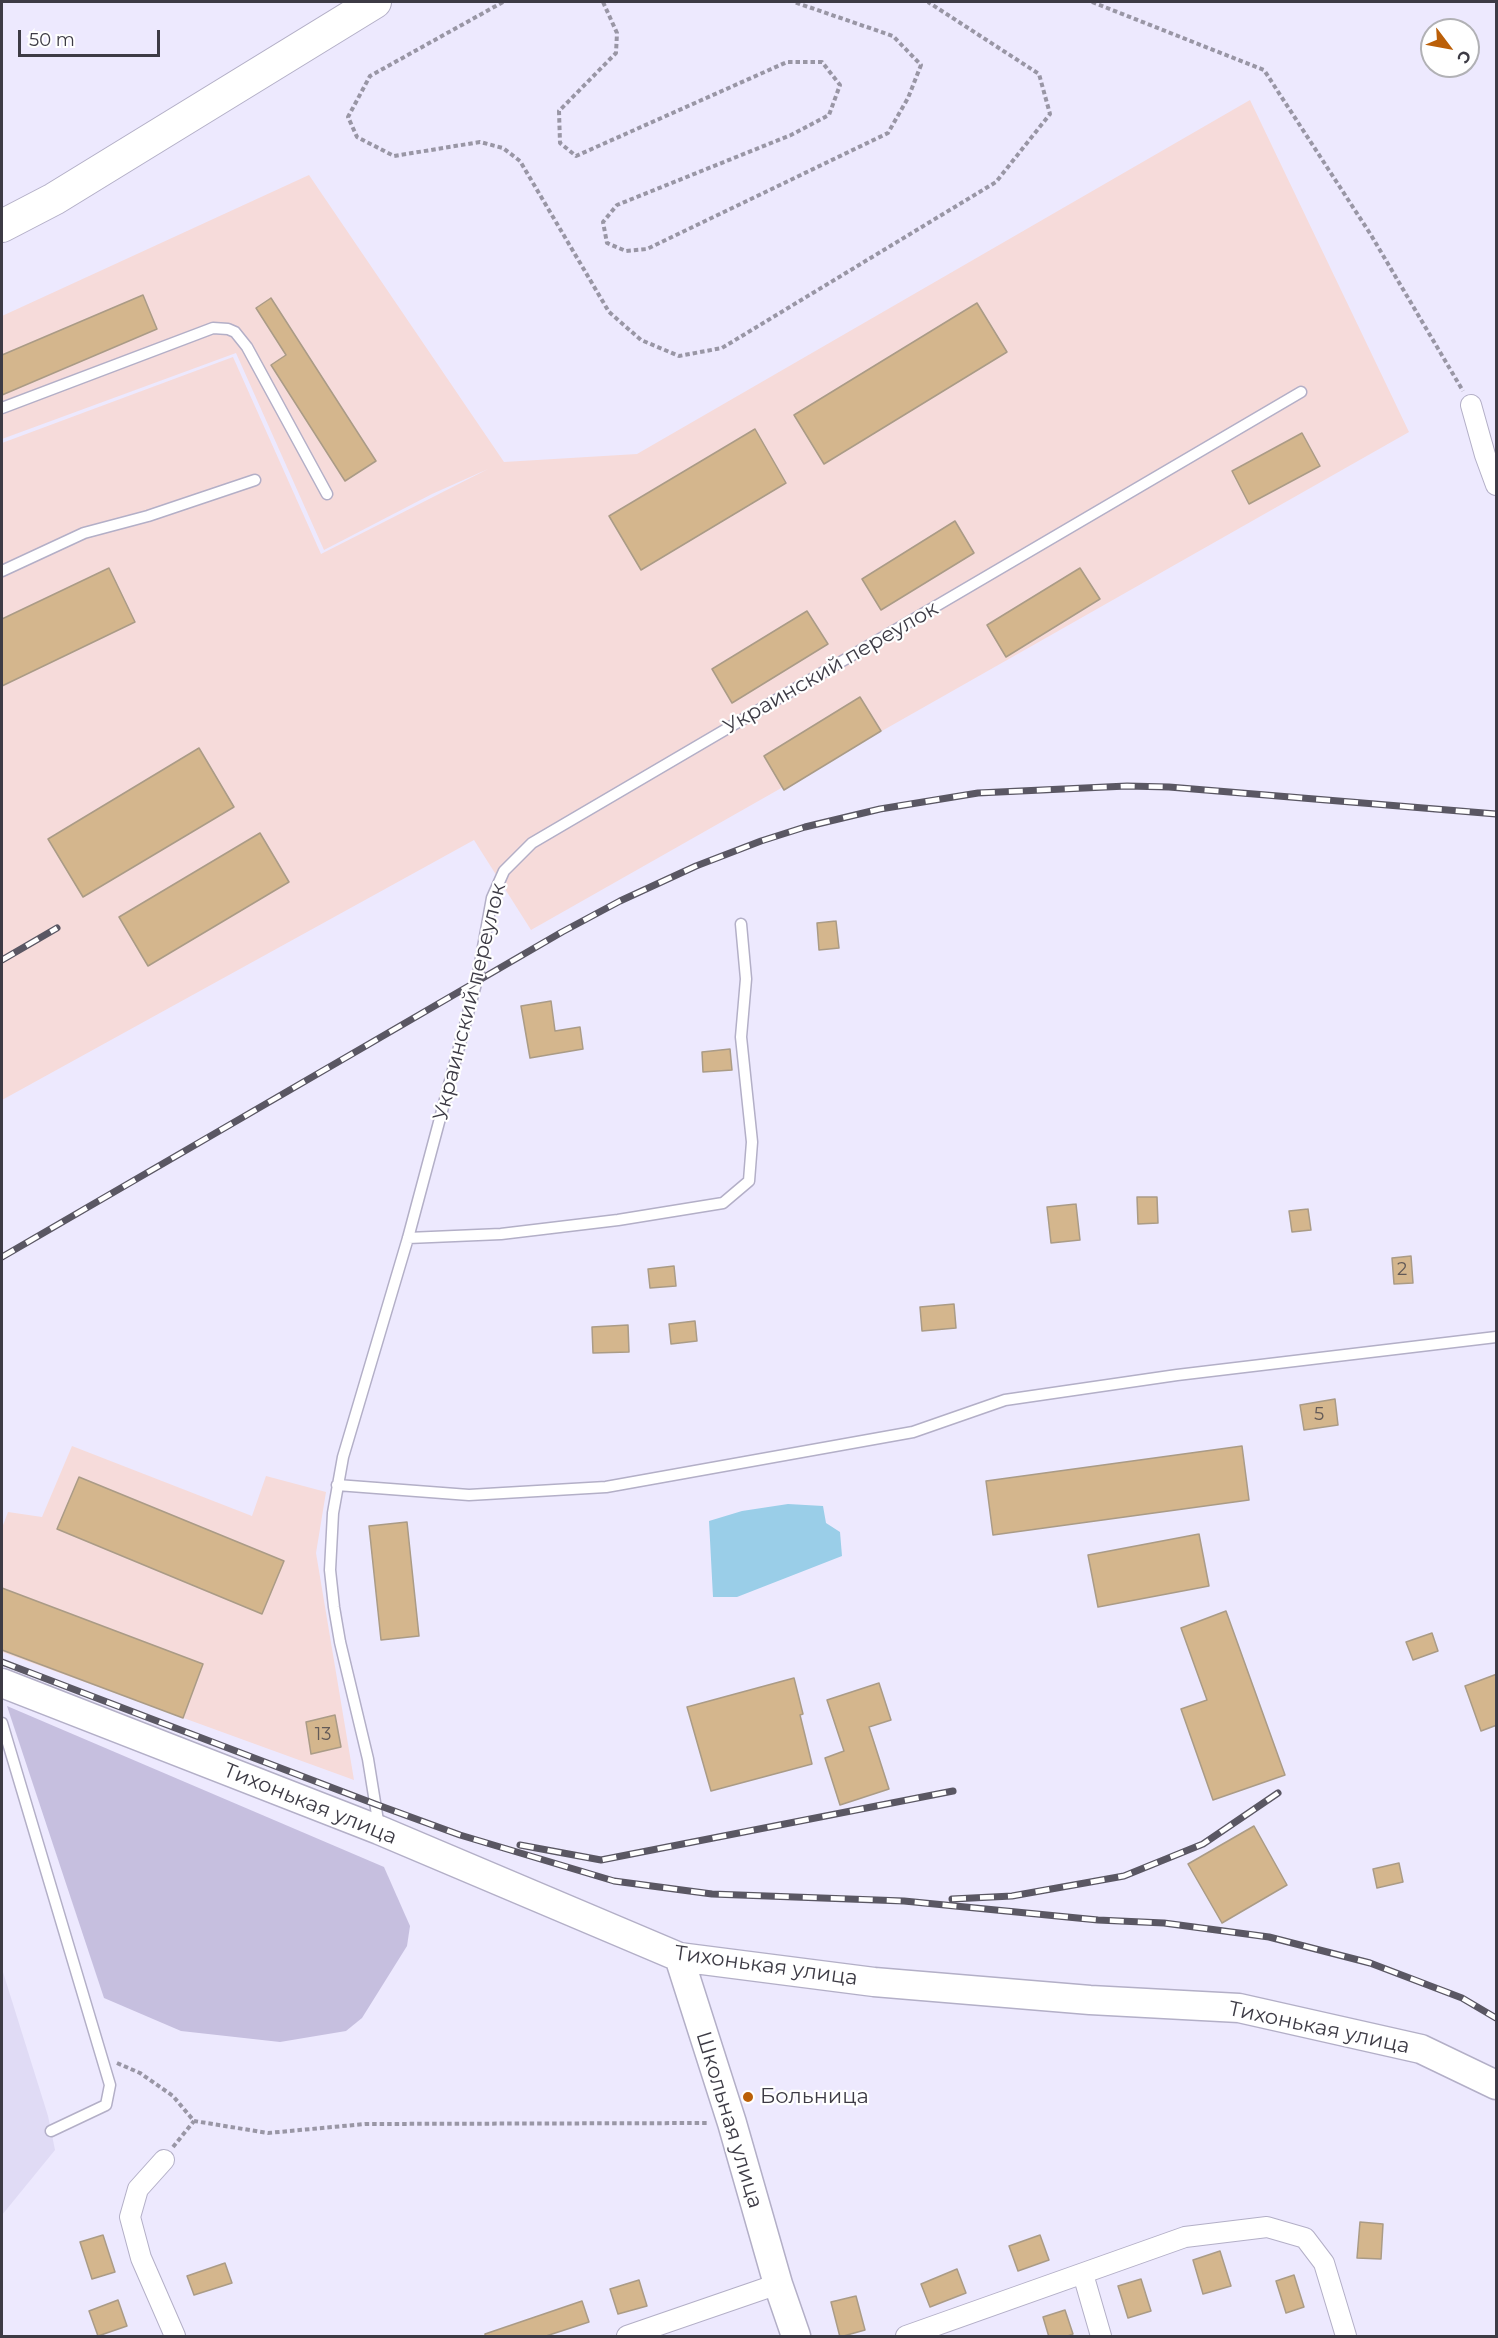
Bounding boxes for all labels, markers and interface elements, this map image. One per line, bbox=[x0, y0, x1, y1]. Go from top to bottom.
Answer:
scale bar bbox=[21, 18, 164, 56]
north arrow bbox=[1420, 18, 1480, 78]
text: 50 m bbox=[29, 29, 75, 51]
text: С bbox=[1453, 47, 1475, 67]
street label: Украинский переулок bbox=[719, 596, 943, 740]
street label: Украинский переулок bbox=[428, 881, 512, 1123]
house number: 2 bbox=[1397, 1259, 1407, 1281]
house number: 5 bbox=[1314, 1404, 1324, 1426]
house number: 13 bbox=[315, 1724, 331, 1746]
street label: Тихонькая улица bbox=[220, 1758, 400, 1850]
street label: Тихонькая улица bbox=[673, 1941, 859, 1991]
street label: Тихонькая улица bbox=[1226, 1996, 1412, 2060]
street label: Школьная улица bbox=[690, 2029, 768, 2211]
place label: Больница bbox=[760, 2084, 869, 2110]
marker: Больница bbox=[741, 2090, 755, 2104]

